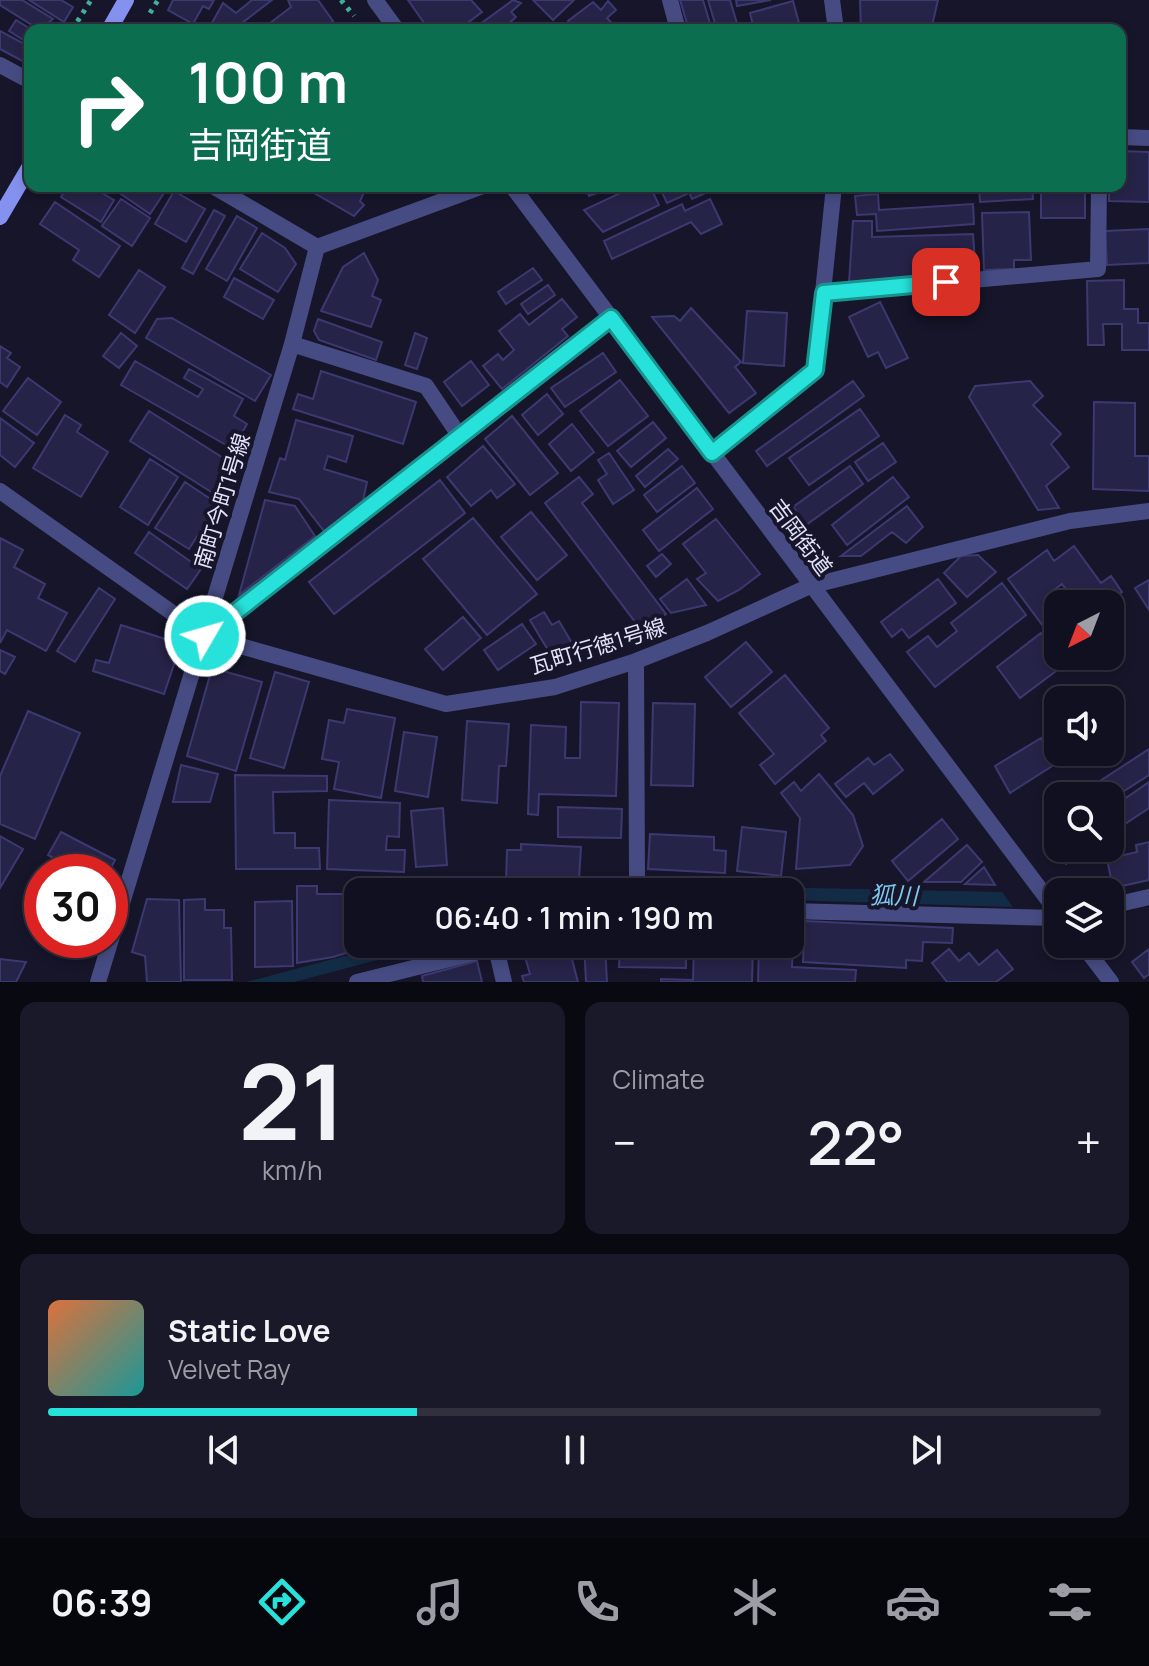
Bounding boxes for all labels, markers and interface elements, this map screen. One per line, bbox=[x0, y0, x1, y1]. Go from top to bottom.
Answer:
text: 100 m bbox=[188, 43, 348, 120]
icon: right bbox=[56, 56, 160, 160]
text: 吉岡街道 bbox=[188, 120, 332, 169]
pin bbox=[912, 248, 980, 316]
icon: arrive bbox=[924, 260, 968, 304]
street label: 南町今町1号線 bbox=[187, 429, 257, 573]
street label: 吉岡街道 bbox=[763, 493, 839, 581]
north arrow bbox=[1044, 590, 1124, 670]
map controls bbox=[1044, 590, 1124, 958]
position arrow bbox=[163, 594, 247, 678]
street label: 瓦町行徳1号線 bbox=[526, 611, 670, 681]
button: sound bbox=[1044, 686, 1124, 766]
button: search bbox=[1044, 782, 1124, 862]
speed limit sign: 30 bbox=[24, 854, 128, 958]
water label: 狐川 bbox=[870, 878, 921, 911]
button: layers bbox=[1044, 878, 1124, 958]
text: 06:40 · 1 min · 190 m bbox=[435, 897, 713, 938]
text: 21 bbox=[239, 1029, 346, 1171]
text: Climate bbox=[613, 1061, 705, 1097]
text: 22° bbox=[807, 1101, 905, 1183]
text: − bbox=[613, 1112, 636, 1172]
text: + bbox=[1076, 1112, 1101, 1172]
text: km/h bbox=[262, 1152, 322, 1188]
text: Static Love bbox=[168, 1310, 331, 1351]
text: Velvet Ray bbox=[168, 1351, 291, 1387]
icon: previous bbox=[202, 1428, 246, 1472]
icon: pause bbox=[553, 1428, 597, 1472]
icon: next bbox=[904, 1428, 948, 1472]
icon: directions bbox=[254, 1574, 310, 1630]
icon: music bbox=[412, 1574, 468, 1630]
icon: phone bbox=[569, 1574, 625, 1630]
icon: climate bbox=[727, 1574, 783, 1630]
icon: car bbox=[885, 1574, 941, 1630]
icon: filters bbox=[1042, 1574, 1098, 1630]
text: 06:39 bbox=[51, 1578, 153, 1627]

